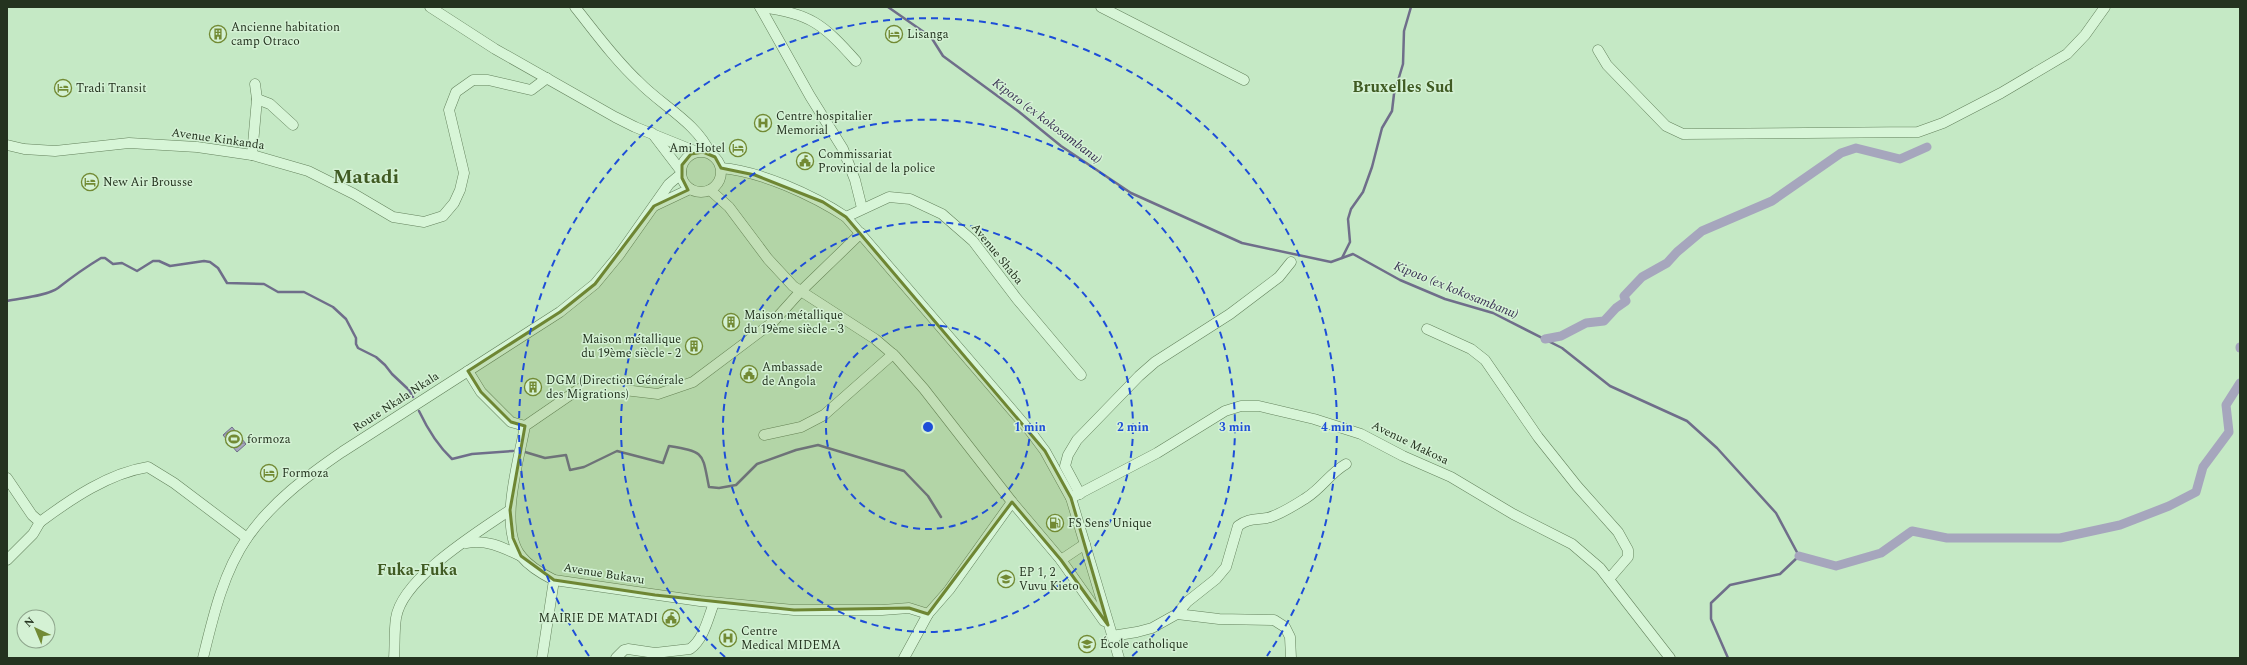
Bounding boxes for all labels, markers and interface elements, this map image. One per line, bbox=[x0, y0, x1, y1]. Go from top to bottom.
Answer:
place label: Ancienne habitation camp Otraco bbox=[231, 18, 340, 51]
building icon: Ancienne habitation camp Otraco bbox=[208, 24, 228, 44]
hotel icon: Lisanga bbox=[884, 24, 904, 44]
place label: Lisanga bbox=[907, 25, 949, 44]
water label: Kipoto (ex kokosambanu) bbox=[988, 73, 1106, 169]
district label: Bruxelles Sud bbox=[1352, 75, 1454, 99]
hotel icon: Tradi Transit bbox=[53, 78, 73, 98]
place label: Tradi Transit bbox=[76, 79, 147, 98]
place label: Centre hospitalier Memorial bbox=[776, 107, 873, 140]
hospital icon: Centre hospitalier Memorial bbox=[753, 113, 773, 133]
street label: Avenue Kinkanda bbox=[170, 123, 266, 155]
hotel icon: Ami Hotel bbox=[728, 138, 748, 158]
place label: Ami Hotel bbox=[669, 139, 725, 158]
place label: Commissariat Provincial de la police bbox=[818, 145, 935, 178]
public building icon: Commissariat Provincial de la police bbox=[795, 151, 815, 171]
district label: Matadi bbox=[333, 162, 399, 192]
hotel icon: New Air Brousse bbox=[80, 172, 100, 192]
place label: New Air Brousse bbox=[103, 173, 193, 192]
street label: Avenue Shaba bbox=[966, 219, 1028, 289]
water label: Kipoto (ex kokosambanu) bbox=[1391, 256, 1521, 324]
place label: Maison métallique du 19ème siècle - 3 bbox=[744, 306, 844, 339]
building icon: Maison métallique du 19ème siècle - 3 bbox=[721, 312, 741, 332]
place label: Maison métallique du 19ème siècle - 2 bbox=[581, 330, 681, 363]
building icon: Maison métallique du 19ème siècle - 2 bbox=[684, 336, 704, 356]
place label: Ambassade de Angola bbox=[762, 358, 823, 391]
public building icon: Ambassade de Angola bbox=[739, 364, 759, 384]
street label: Route Nkala Nkala bbox=[349, 367, 443, 437]
place label: DGM (Direction Générale des Migrations) bbox=[546, 371, 684, 404]
building icon: DGM (Direction Générale des Migrations) bbox=[523, 377, 543, 397]
street label: Avenue Makosa bbox=[1368, 416, 1452, 470]
text: 1 min bbox=[1014, 418, 1047, 437]
text: 2 min bbox=[1117, 418, 1150, 437]
text: 3 min bbox=[1219, 418, 1252, 437]
text: 4 min bbox=[1321, 418, 1354, 437]
centre of rings bbox=[921, 420, 935, 434]
sports icon: formoza bbox=[224, 429, 244, 449]
place label: formoza bbox=[247, 430, 291, 449]
hotel icon: Formoza bbox=[259, 463, 279, 483]
place label: Formoza bbox=[282, 464, 329, 483]
fuel station icon: FS Sens Unique bbox=[1045, 513, 1065, 533]
place label: FS Sens Unique bbox=[1068, 514, 1152, 533]
district label: Fuka-Fuka bbox=[377, 558, 458, 582]
street label: Avenue Bukavu bbox=[562, 558, 646, 590]
place label: EP 1, 2 Vuvu Kieto bbox=[1019, 563, 1079, 596]
school or university icon: EP 1, 2 Vuvu Kieto bbox=[996, 569, 1016, 589]
public building icon: MAIRIE DE MATADI bbox=[661, 608, 681, 628]
north arrow bbox=[16, 609, 56, 649]
place label: MAIRIE DE MATADI bbox=[538, 609, 658, 628]
text: N bbox=[20, 613, 39, 631]
place label: Centre Medical MIDEMA bbox=[741, 622, 841, 655]
hospital icon: Centre Medical MIDEMA bbox=[718, 628, 738, 648]
school or university icon: École catholique bbox=[1077, 634, 1097, 654]
place label: École catholique bbox=[1100, 635, 1188, 654]

